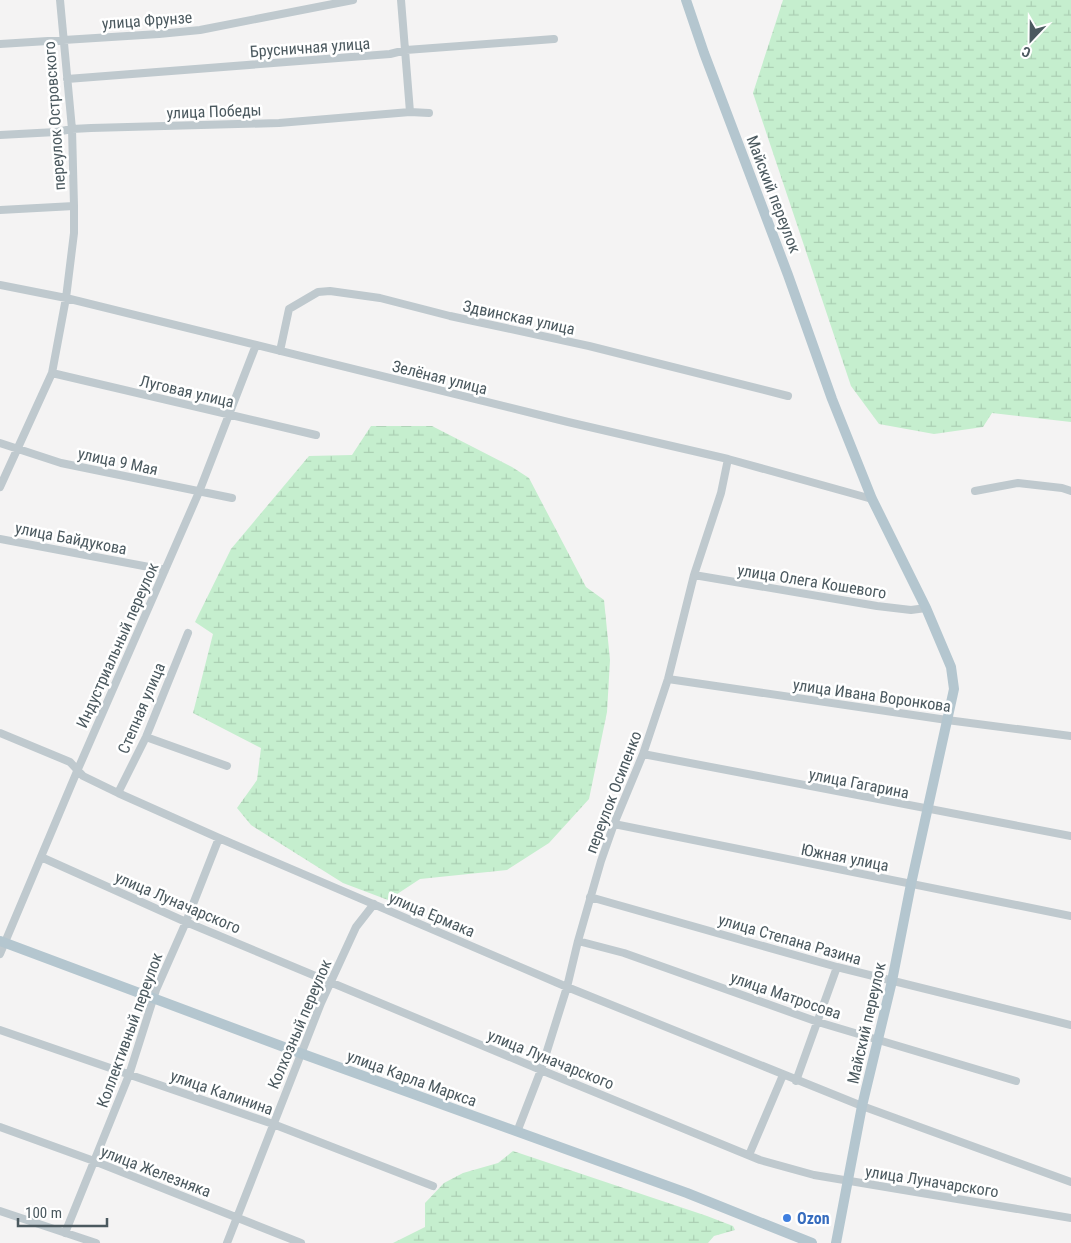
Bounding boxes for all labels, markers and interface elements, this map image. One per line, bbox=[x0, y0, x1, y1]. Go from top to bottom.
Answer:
street label: улица Фрунзе bbox=[101, 8, 193, 33]
north arrow bbox=[1006, 15, 1056, 65]
street label: Брусничная улица bbox=[249, 34, 371, 61]
street label: переулок Островского bbox=[40, 41, 69, 191]
text: С bbox=[1019, 43, 1033, 61]
street label: улица Победы bbox=[166, 100, 262, 123]
street label: Майский переулок bbox=[742, 133, 805, 256]
street label: Здвинская улица bbox=[461, 296, 577, 339]
street label: Зелёная улица bbox=[390, 356, 489, 398]
street label: Луговая улица bbox=[138, 371, 236, 412]
street label: улица 9 Мая bbox=[76, 444, 160, 479]
street label: улица Байдукова bbox=[13, 518, 128, 559]
street label: Индустриальный переулок bbox=[72, 559, 163, 731]
street label: улица Олега Кошевого bbox=[736, 560, 888, 603]
street label: Степная улица bbox=[114, 660, 169, 756]
street label: улица Ивана Воронкова bbox=[792, 675, 952, 716]
street label: переулок Осипенко bbox=[581, 728, 646, 856]
street label: улица Гагарина bbox=[807, 764, 911, 803]
street label: Южная улица bbox=[800, 840, 890, 875]
street label: улица Луначарского bbox=[112, 867, 244, 938]
street label: улица Ермака bbox=[386, 888, 478, 941]
street label: улица Степана Разина bbox=[716, 910, 864, 969]
street label: Коллективный переулок bbox=[93, 950, 166, 1110]
street label: Колхозный переулок bbox=[264, 956, 335, 1092]
street label: Майский переулок bbox=[843, 960, 890, 1086]
street label: улица Матросова bbox=[728, 968, 844, 1023]
street label: улица Луначарского bbox=[485, 1025, 617, 1094]
street label: улица Карла Маркса bbox=[344, 1046, 479, 1111]
street label: улица Калинина bbox=[168, 1066, 276, 1119]
street label: улица Железняка bbox=[98, 1142, 214, 1201]
street label: улица Луначарского bbox=[864, 1162, 1000, 1201]
scale bar bbox=[18, 1196, 106, 1228]
text: 100 m bbox=[25, 1204, 62, 1222]
place label: Ozon bbox=[797, 1209, 830, 1228]
marker: Ozon bbox=[781, 1212, 793, 1224]

